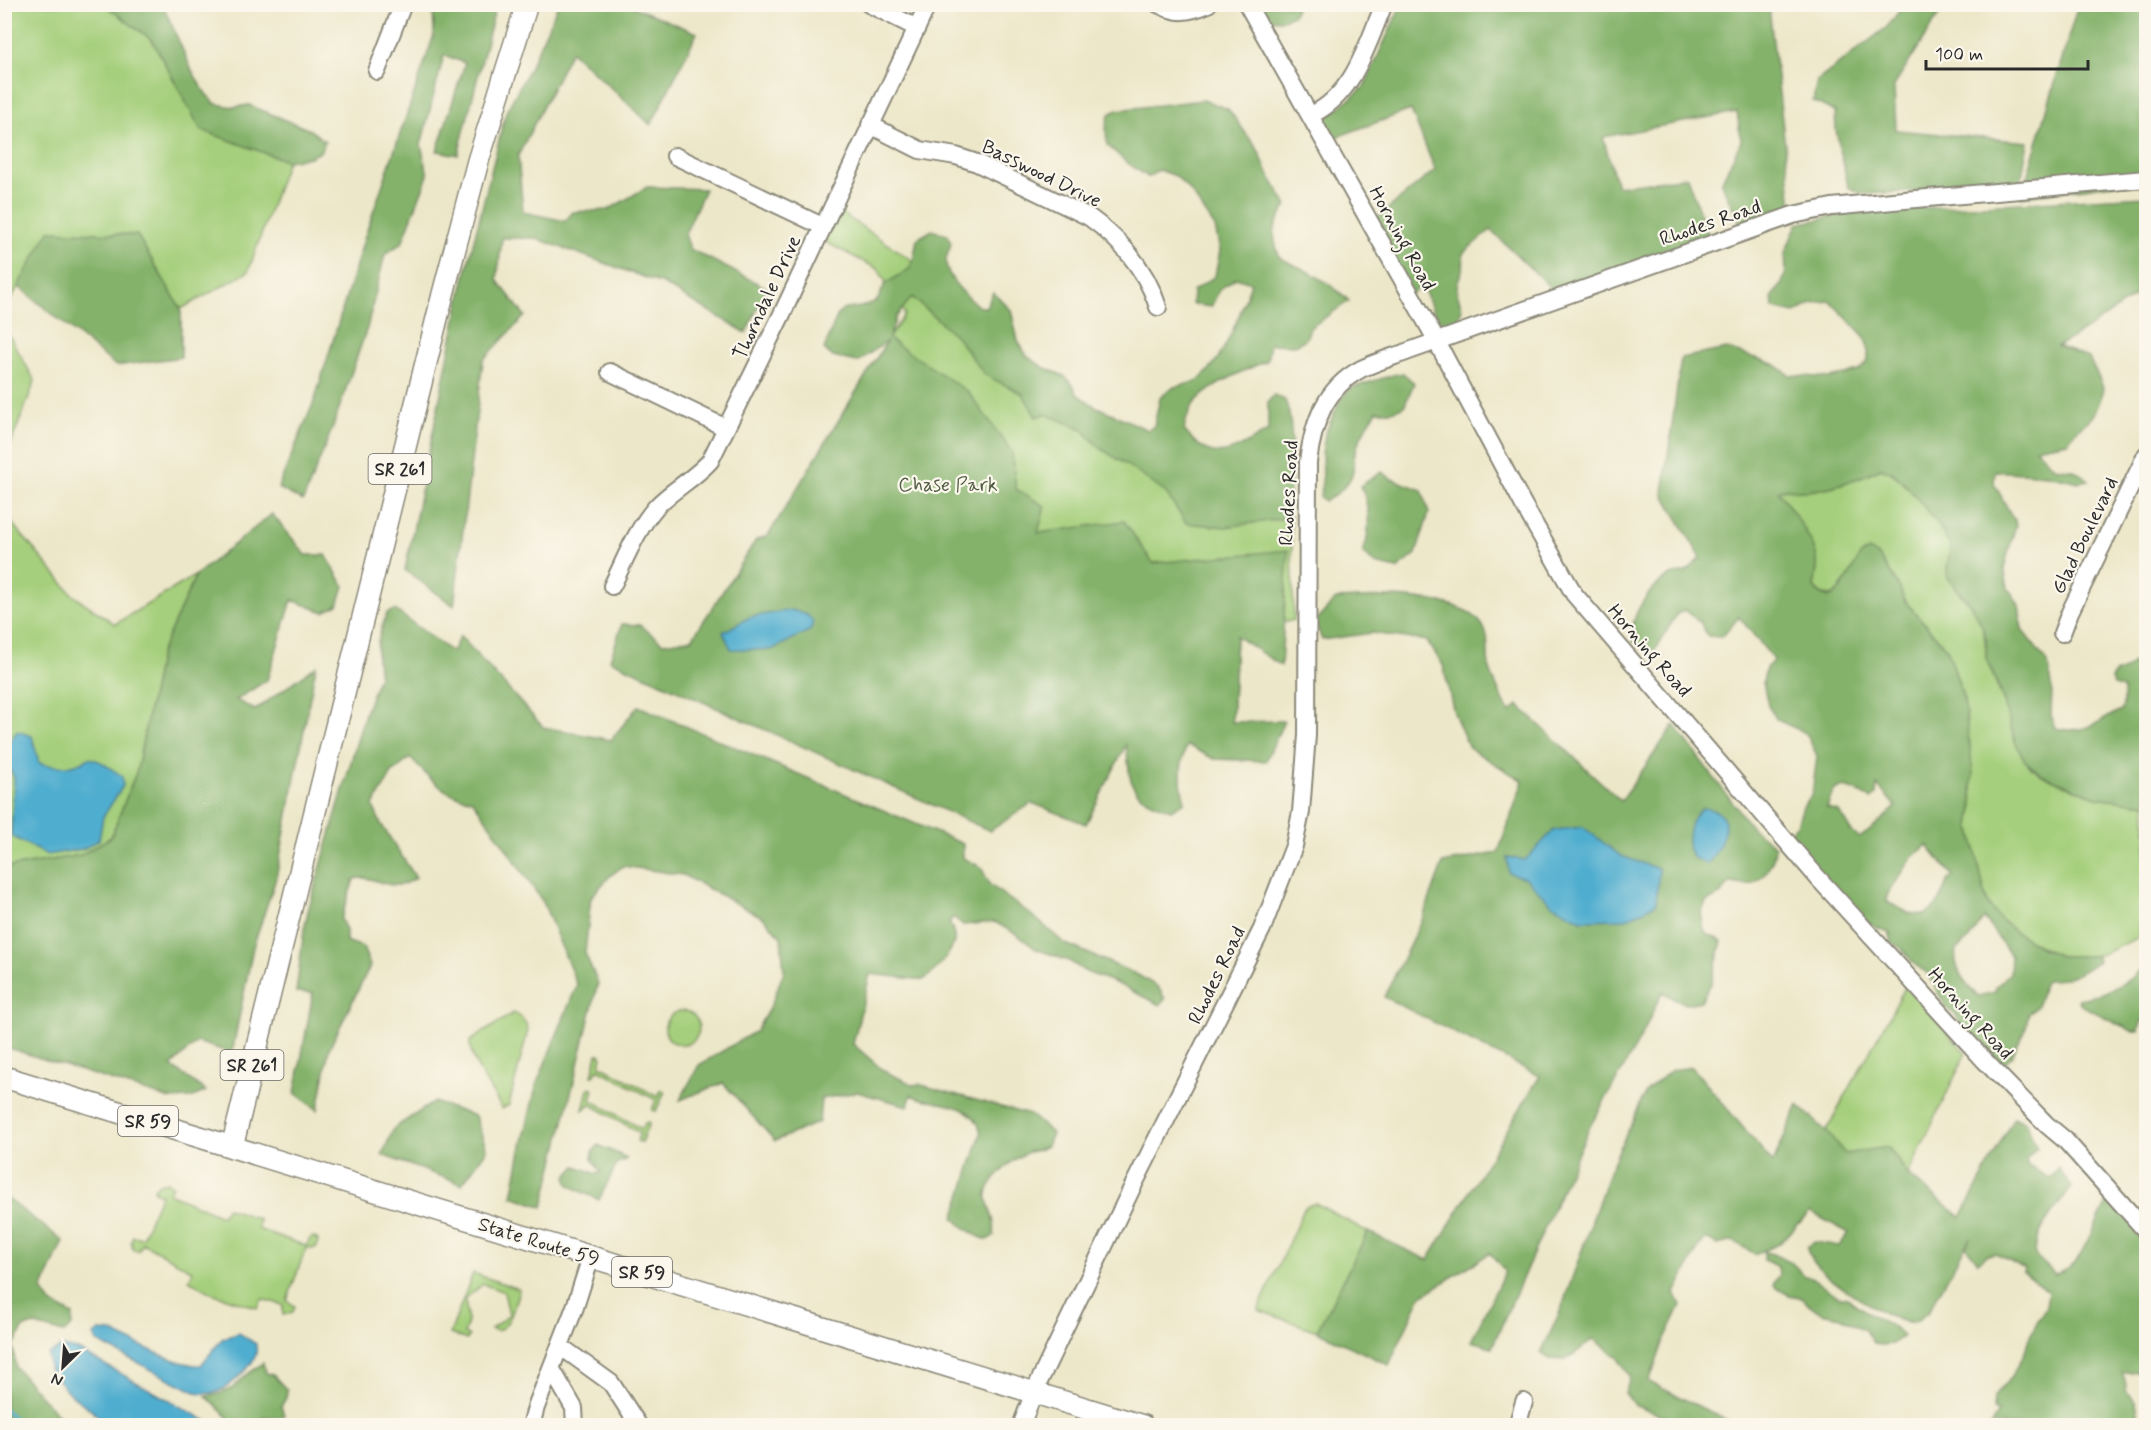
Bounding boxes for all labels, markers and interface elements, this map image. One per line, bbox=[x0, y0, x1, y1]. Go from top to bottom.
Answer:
scale bar bbox=[1926, 33, 2088, 71]
text: 100 m bbox=[1935, 43, 1983, 67]
street label: Basswood Drive bbox=[977, 134, 1106, 215]
street label: Horning Road bbox=[1360, 182, 1442, 297]
street label: Rhodes Road bbox=[1656, 193, 1765, 253]
street label: Thorndale Drive bbox=[727, 231, 808, 364]
street label: Rhodes Road bbox=[1273, 440, 1306, 547]
road number: SR 261 bbox=[368, 454, 432, 484]
park label: Chase Park bbox=[898, 472, 998, 499]
street label: Glad Boulevard bbox=[2045, 473, 2125, 599]
street label: Horning Road bbox=[1599, 598, 1697, 705]
street label: Rhodes Road bbox=[1182, 922, 1253, 1029]
street label: Horning Road bbox=[1920, 962, 2019, 1067]
road number: SR 261 bbox=[220, 1050, 284, 1080]
road number: SR 59 bbox=[118, 1106, 178, 1136]
street label: State Route 59 bbox=[475, 1211, 603, 1274]
road number: SR 59 bbox=[612, 1257, 672, 1287]
north arrow bbox=[33, 1337, 93, 1397]
text: N bbox=[48, 1367, 67, 1391]

